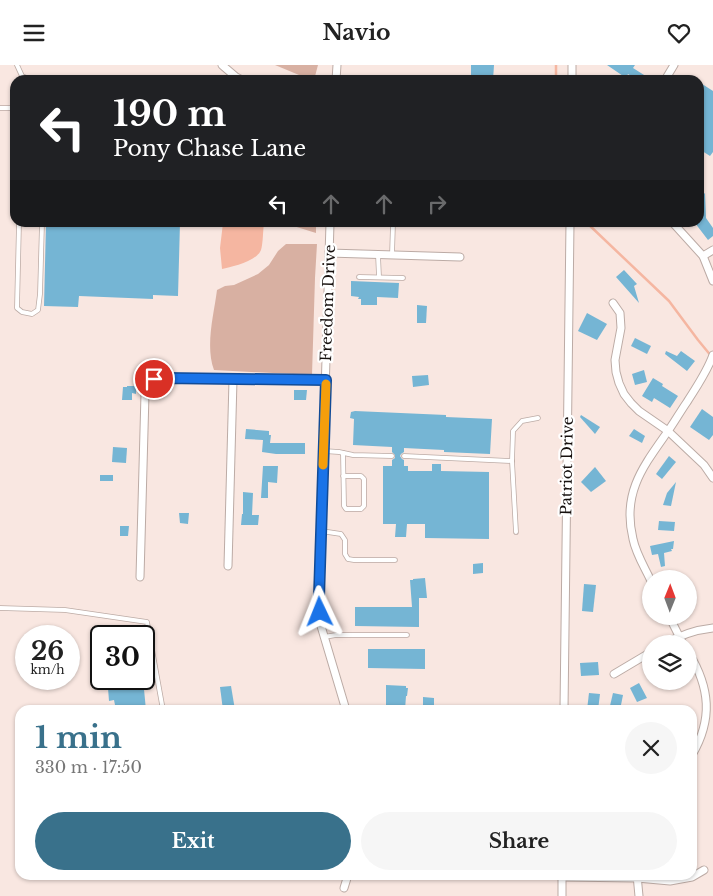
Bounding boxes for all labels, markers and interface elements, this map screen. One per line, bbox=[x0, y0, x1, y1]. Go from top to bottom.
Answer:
icon: menu bbox=[20, 19, 48, 47]
text: Navio bbox=[322, 19, 391, 46]
icon: heart bbox=[665, 19, 693, 47]
text: 190 m bbox=[113, 92, 226, 135]
icon: left bbox=[30, 95, 95, 160]
text: Pony Chase Lane bbox=[113, 135, 306, 162]
icon: left bbox=[264, 190, 292, 218]
icon: ahead bbox=[317, 190, 345, 218]
icon: ahead bbox=[370, 190, 398, 218]
icon: right bbox=[423, 190, 451, 218]
street label: Freedom Drive bbox=[316, 244, 339, 362]
pin bbox=[133, 358, 175, 400]
icon: arrive bbox=[140, 365, 168, 393]
street label: Patriot Drive bbox=[556, 416, 577, 516]
north arrow bbox=[642, 570, 698, 625]
map controls bbox=[642, 570, 697, 690]
position arrow bbox=[293, 585, 345, 637]
speed limit sign: 30 bbox=[90, 625, 155, 690]
button: layers bbox=[642, 635, 697, 690]
text: 26 bbox=[31, 636, 64, 667]
text: km/h bbox=[30, 662, 65, 677]
text: 1 min bbox=[35, 719, 122, 756]
button: close bbox=[625, 722, 677, 774]
text: 330 m · 17:50 bbox=[35, 757, 142, 777]
button: Exit bbox=[35, 812, 351, 870]
button: Share bbox=[361, 812, 677, 870]

